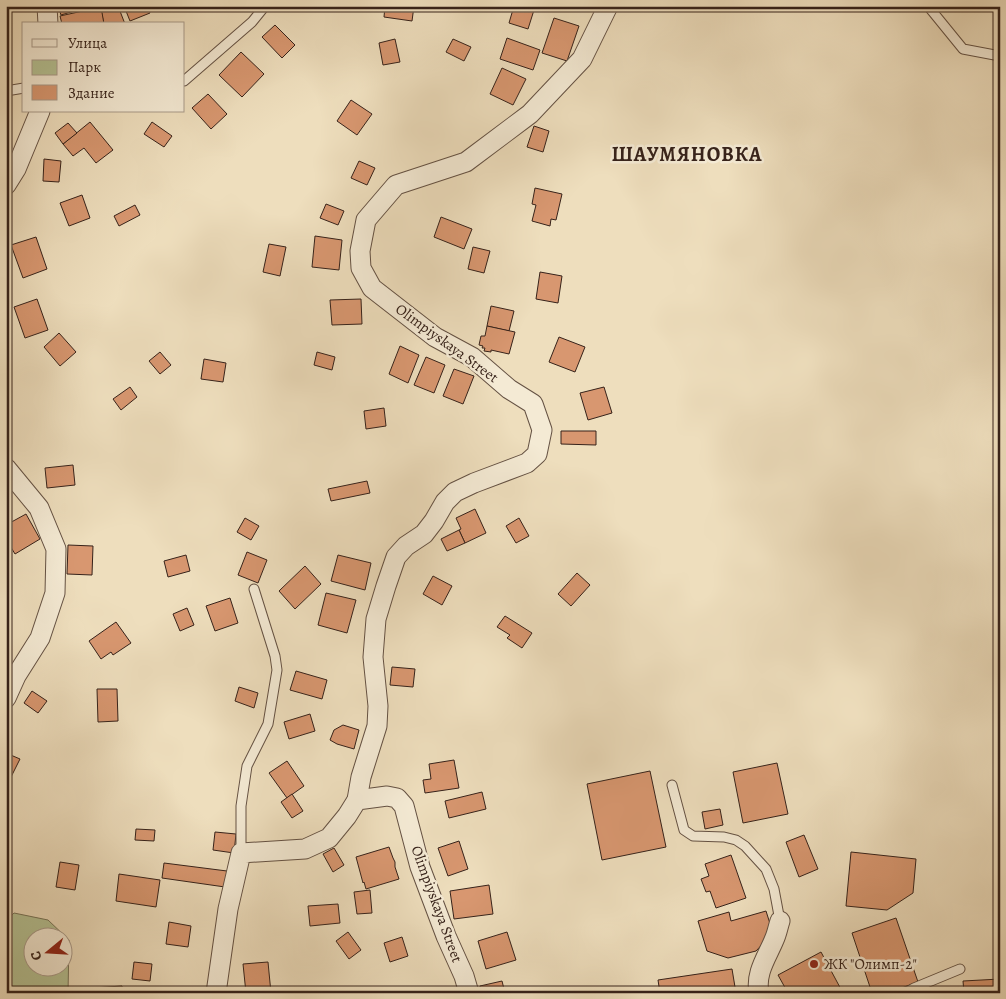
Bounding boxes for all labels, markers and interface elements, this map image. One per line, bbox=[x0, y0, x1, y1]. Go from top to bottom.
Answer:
legend bbox=[22, 22, 185, 112]
text: Улица bbox=[68, 33, 107, 53]
text: Парк bbox=[68, 57, 101, 77]
text: Здание bbox=[68, 83, 115, 103]
district label: ШАУМЯНОВКА bbox=[612, 141, 762, 168]
street label: Olimpiyskaya Street bbox=[391, 299, 503, 387]
street label: Olimpiyskaya Street bbox=[407, 843, 467, 965]
north arrow bbox=[22, 926, 72, 976]
text: С bbox=[26, 948, 46, 963]
place label: ЖК "Олимп-2" bbox=[824, 954, 917, 974]
marker: ЖК "Олимп-2" bbox=[808, 958, 820, 970]

